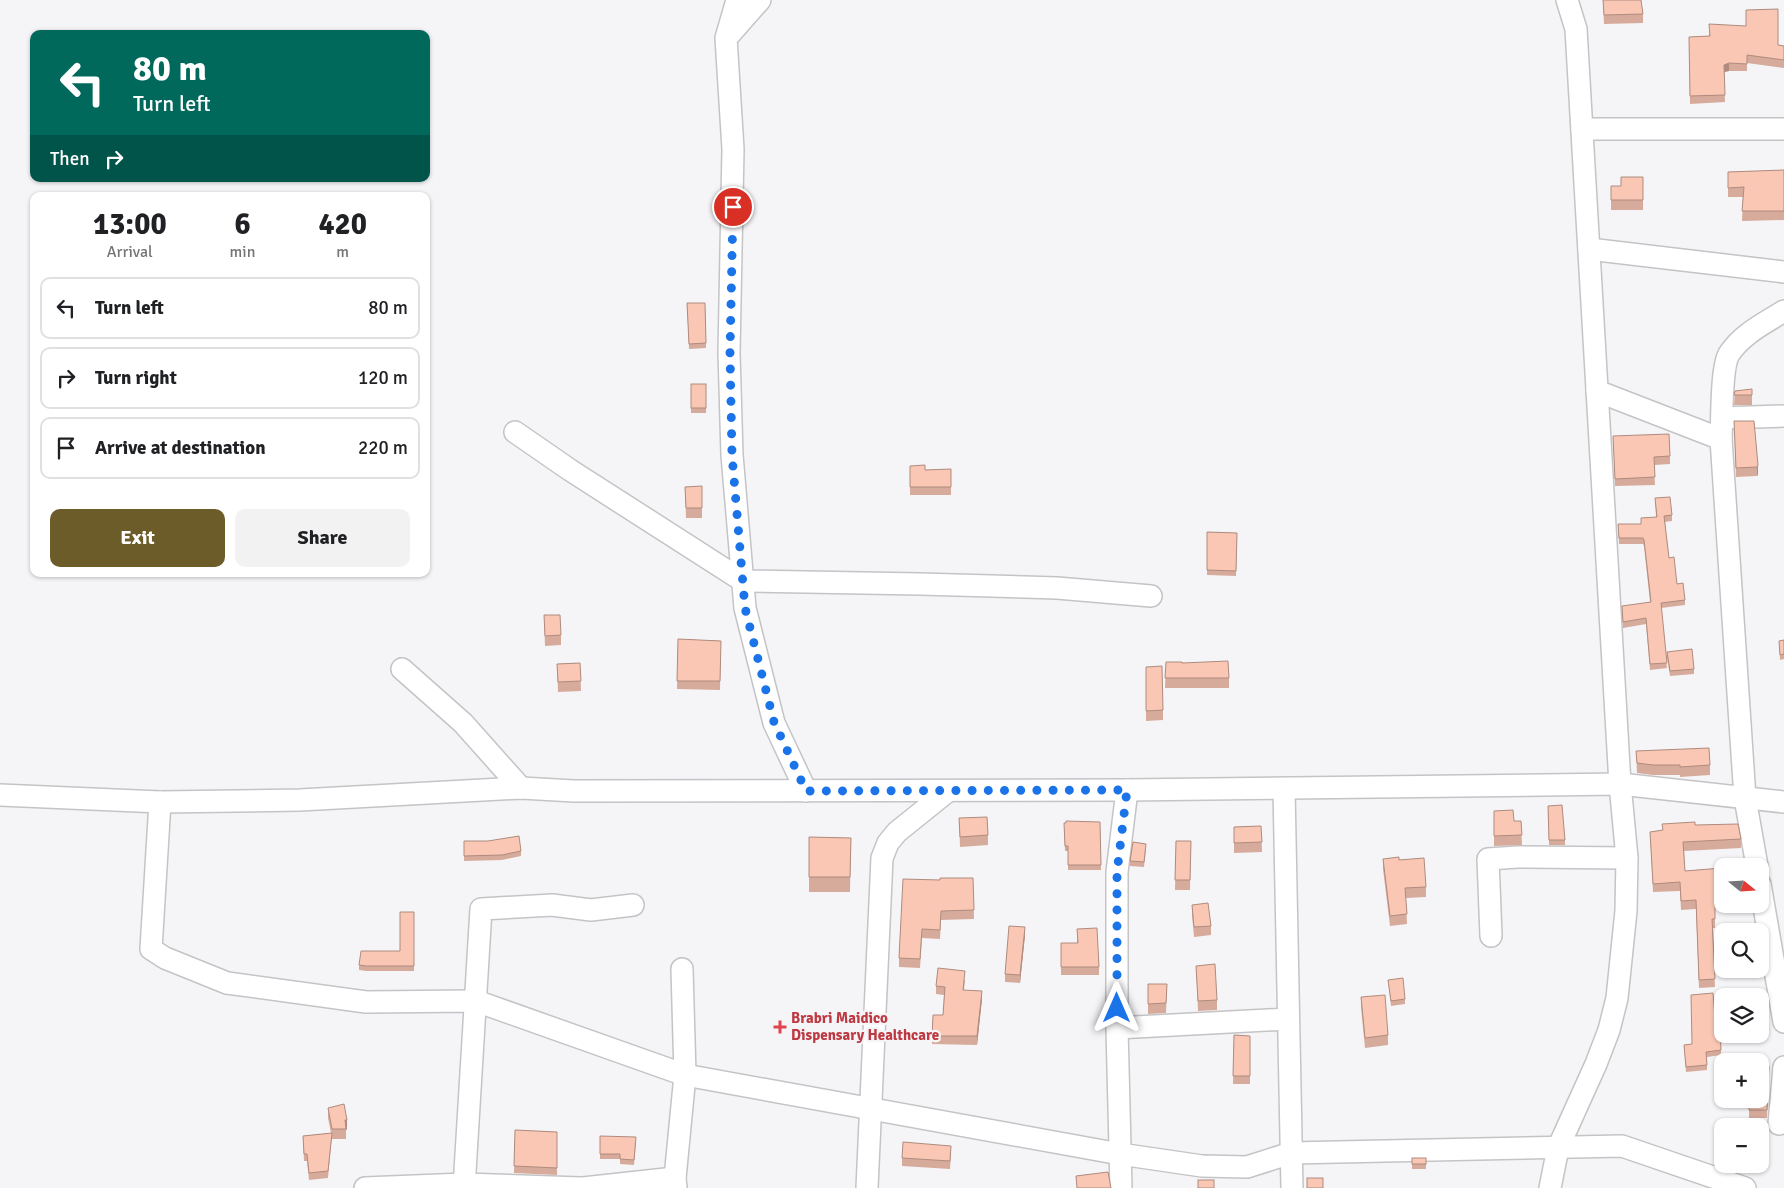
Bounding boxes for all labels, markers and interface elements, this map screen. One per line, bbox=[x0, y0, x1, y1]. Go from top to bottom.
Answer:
text: 80 m bbox=[133, 47, 207, 90]
icon: left bbox=[50, 50, 115, 115]
text: Turn left bbox=[133, 90, 211, 117]
icon: right bbox=[100, 145, 128, 173]
text: Then bbox=[50, 147, 90, 171]
pin bbox=[712, 186, 754, 228]
icon: arrive bbox=[719, 193, 747, 221]
text: 13:00 bbox=[93, 206, 167, 243]
text: 6 bbox=[234, 206, 251, 243]
text: 420 bbox=[318, 206, 367, 243]
text: Arrival bbox=[107, 242, 153, 262]
text: min bbox=[230, 242, 255, 262]
text: m bbox=[336, 242, 349, 262]
icon: left bbox=[52, 294, 80, 322]
text: Turn left bbox=[95, 296, 164, 320]
text: 80 m bbox=[368, 296, 408, 320]
icon: right bbox=[52, 364, 80, 392]
text: Turn right bbox=[95, 366, 177, 390]
text: 120 m bbox=[358, 366, 408, 390]
icon: arrive bbox=[52, 434, 80, 462]
text: Arrive at destination bbox=[95, 436, 266, 460]
text: 220 m bbox=[358, 436, 408, 460]
button: Exit bbox=[50, 509, 225, 567]
button: Share bbox=[235, 509, 410, 567]
north arrow bbox=[1714, 858, 1769, 912]
map controls bbox=[1714, 858, 1769, 1173]
button: search bbox=[1714, 923, 1769, 978]
position arrow bbox=[1090, 981, 1142, 1033]
button: layers bbox=[1714, 988, 1769, 1043]
place label: Brabri Maidico Dispensary Healthcare bbox=[791, 1009, 939, 1044]
marker: Brabri Maidico Dispensary Healthcare bbox=[773, 1020, 787, 1034]
button: + bbox=[1714, 1053, 1769, 1108]
button: − bbox=[1714, 1118, 1769, 1173]

